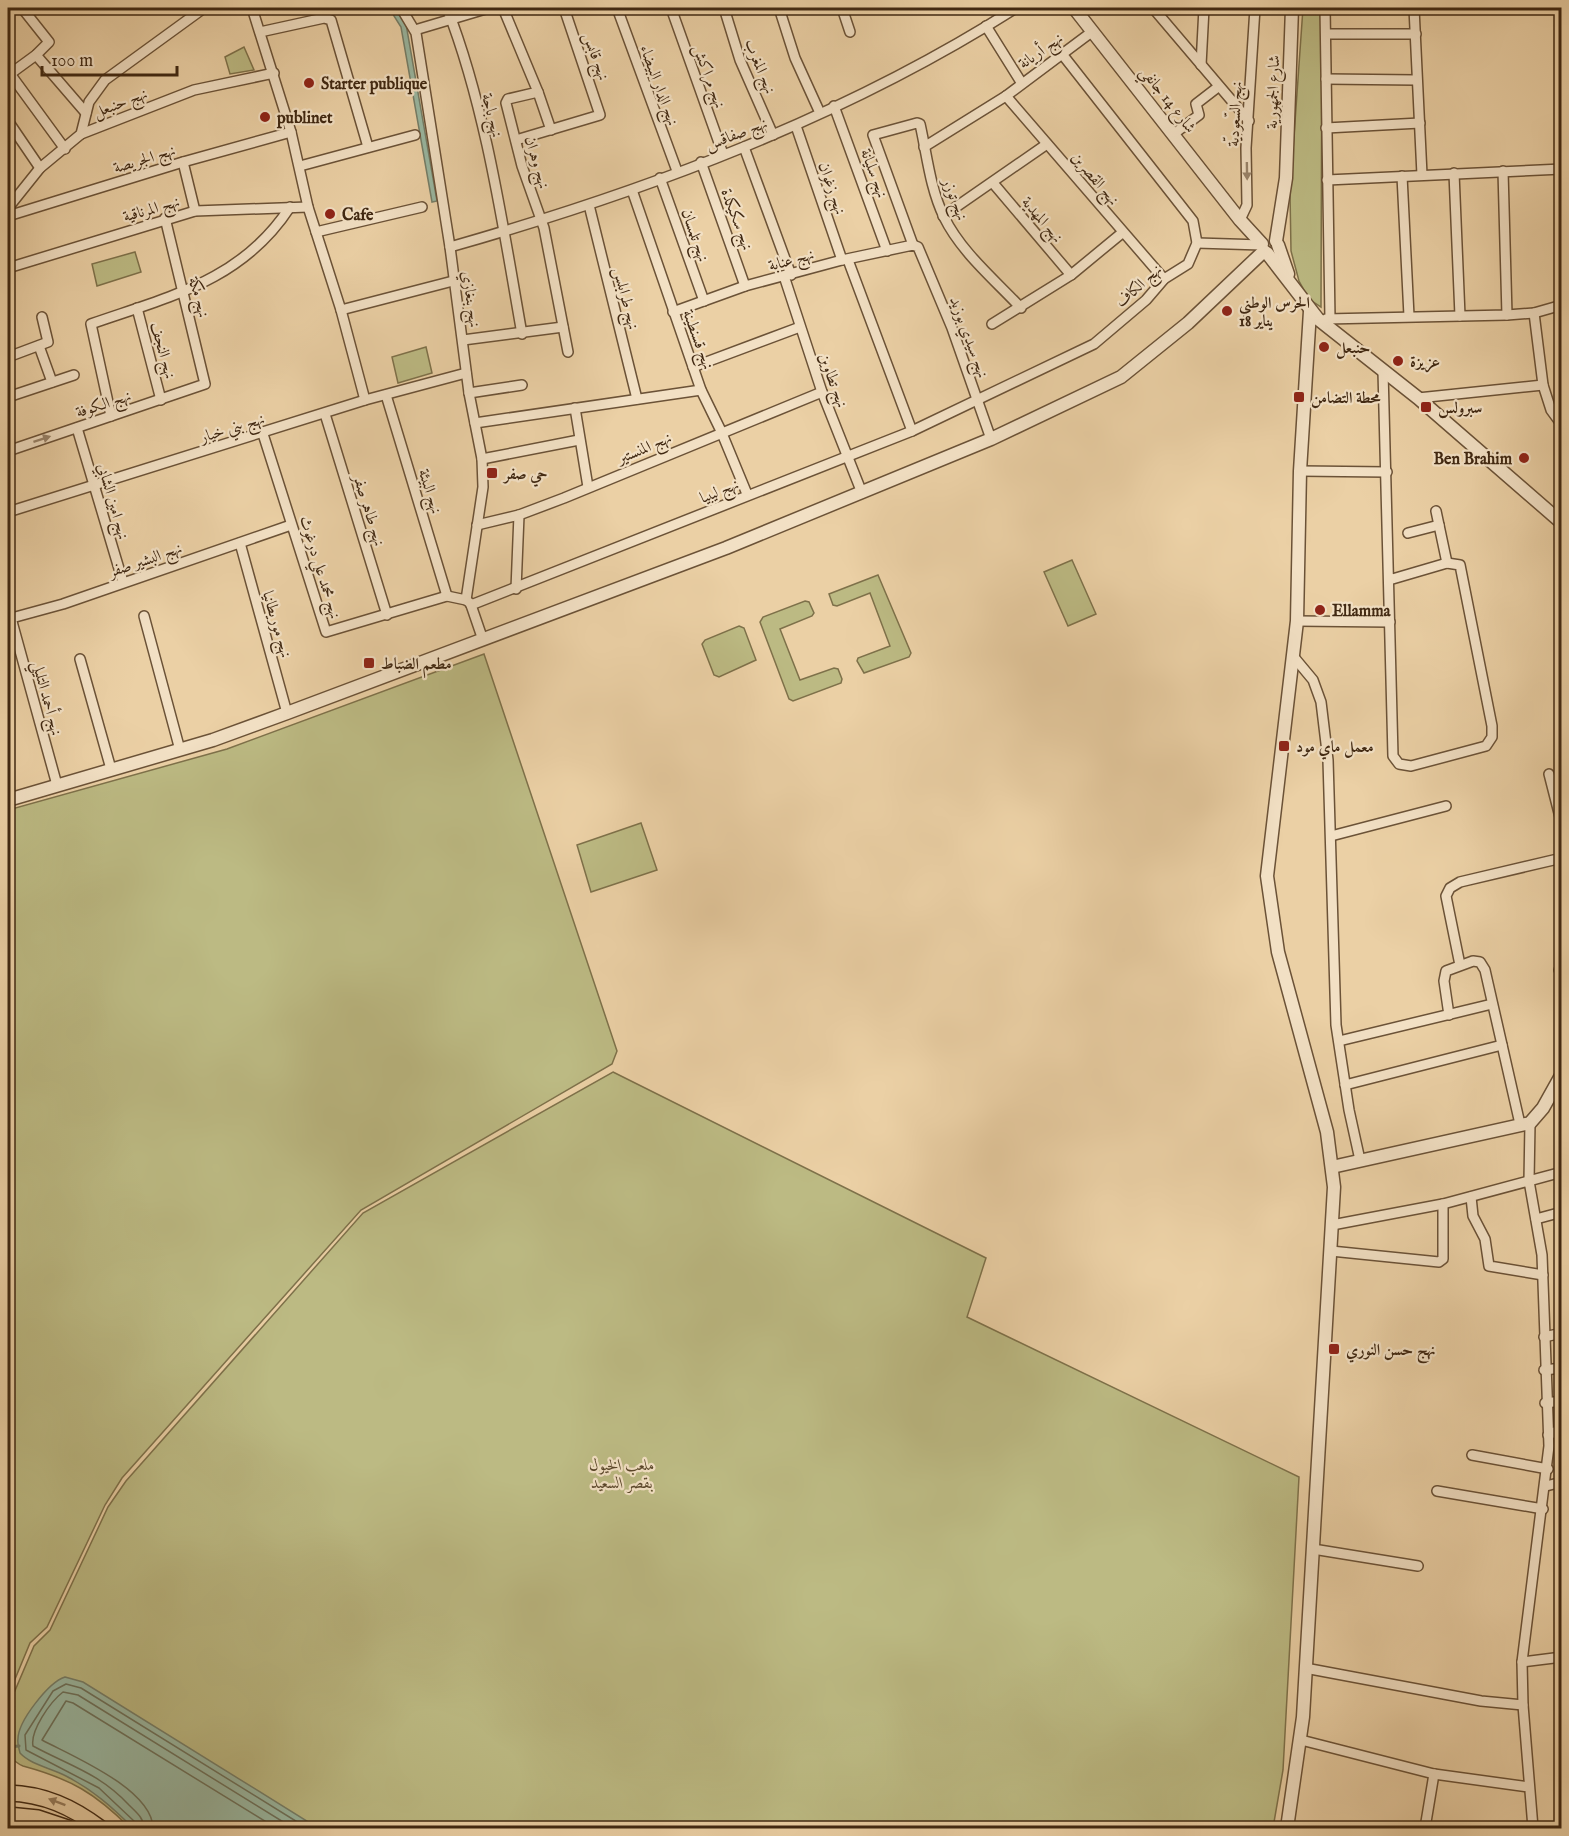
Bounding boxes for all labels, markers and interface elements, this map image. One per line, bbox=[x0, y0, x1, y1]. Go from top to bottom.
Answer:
street label: نهج أريانة bbox=[1013, 27, 1069, 77]
street label: نهج قابس bbox=[575, 30, 613, 84]
street label: نهج المغرب bbox=[736, 36, 779, 98]
scale bar bbox=[42, 39, 177, 77]
street label: نهج مراكش bbox=[685, 42, 729, 112]
street label: نهج الدار البيضاء bbox=[631, 43, 682, 130]
text: 100 m bbox=[51, 50, 93, 73]
street label: شارع الجمهورية bbox=[1263, 55, 1287, 130]
street label: شارع 14 جانفي bbox=[1132, 63, 1200, 140]
place label: Starter publique bbox=[321, 75, 428, 95]
marker: Starter publique bbox=[302, 76, 316, 90]
street label: نهج السّعوديّة bbox=[1221, 81, 1251, 147]
street label: نهج حنبعل bbox=[91, 84, 152, 126]
street label: نهج باجة bbox=[473, 91, 506, 140]
place label: publinet bbox=[276, 109, 333, 129]
marker: publinet bbox=[258, 110, 272, 124]
street label: نهج صفاقس bbox=[703, 114, 772, 159]
street label: نهج وهران bbox=[516, 134, 553, 192]
street label: نهج الجريصة bbox=[111, 141, 179, 182]
street label: نهج سليانة bbox=[852, 146, 891, 202]
street label: نهج القصرين bbox=[1064, 148, 1123, 212]
street label: نهج زغوان bbox=[810, 160, 849, 219]
one-way arrow bbox=[1242, 161, 1251, 180]
street label: نهج توزر bbox=[933, 174, 971, 225]
street label: نهج سكيكدة bbox=[713, 186, 757, 254]
street label: نهج المرناقية bbox=[121, 192, 183, 230]
street label: نهج المهدية bbox=[1014, 193, 1067, 249]
place label: Cafe bbox=[342, 206, 374, 226]
marker: Cafe bbox=[323, 207, 337, 221]
street label: نهج تلمسان bbox=[673, 207, 712, 266]
street label: نهج عنابة bbox=[766, 245, 817, 280]
street label: نهج الكاف bbox=[1112, 260, 1169, 315]
street label: نهج طرابلس bbox=[605, 265, 642, 333]
street label: نهج بنغازي bbox=[453, 270, 484, 329]
street label: نهج مكة bbox=[180, 274, 213, 321]
street label: نهج سيدي بوزيد bbox=[941, 294, 992, 382]
place label: الحرس الوطني 18 يناير bbox=[1239, 294, 1310, 332]
marker: الحرس الوطني 18 يناير bbox=[1220, 304, 1234, 318]
street label: نهج قسنطينة bbox=[674, 307, 717, 374]
street label: نهج النجف bbox=[142, 320, 179, 382]
place label: حنبعل bbox=[1336, 339, 1370, 359]
marker: حنبعل bbox=[1317, 340, 1331, 354]
street label: نهج تطاوين bbox=[810, 351, 851, 412]
place label: عزيزة bbox=[1410, 353, 1441, 373]
marker: عزيزة bbox=[1391, 354, 1405, 368]
street label: نهج الكوفة bbox=[73, 387, 135, 426]
place label: محطة التضامن bbox=[1311, 389, 1381, 409]
marker: محطة التضامن bbox=[1292, 390, 1306, 404]
place label: سبرولس bbox=[1438, 399, 1482, 419]
marker: سبرولس bbox=[1419, 400, 1433, 414]
street label: نهج بني خيار bbox=[196, 410, 268, 452]
street label: نهج المنستير bbox=[613, 428, 676, 473]
one-way arrow bbox=[33, 434, 51, 443]
place label: Ben Brahim bbox=[1434, 450, 1513, 470]
marker: Ben Brahim bbox=[1517, 451, 1531, 465]
street label: نهج امين الشابي bbox=[89, 461, 132, 543]
place label: حي صفر bbox=[502, 465, 548, 487]
marker: حي صفر bbox=[485, 466, 499, 480]
street label: نهج البيئة bbox=[410, 467, 445, 518]
street label: نهج طاهر صفر bbox=[344, 470, 388, 550]
street label: نهج ليبيا bbox=[697, 475, 743, 511]
street label: نهج محمد علي درغوث bbox=[290, 514, 344, 623]
street label: نهج البشير صفر bbox=[104, 539, 186, 586]
street label: نهج موريطانيا bbox=[254, 589, 295, 661]
place label: Ellamma bbox=[1332, 602, 1391, 622]
marker: Ellamma bbox=[1313, 603, 1327, 617]
place label: مطعم الضباط bbox=[381, 655, 452, 678]
marker: مطعم الضباط bbox=[362, 656, 376, 670]
street label: نهج أحمد التليلي bbox=[23, 658, 69, 739]
place label: معمل ماي مود bbox=[1296, 738, 1374, 760]
marker: معمل ماي مود bbox=[1277, 739, 1291, 753]
place label: نهج حسن النوري bbox=[1346, 1341, 1435, 1364]
marker: نهج حسن النوري bbox=[1327, 1342, 1341, 1356]
park label: ملعب الخيول بقصر السعيد bbox=[589, 1456, 655, 1494]
one-way arrow bbox=[48, 1797, 66, 1806]

